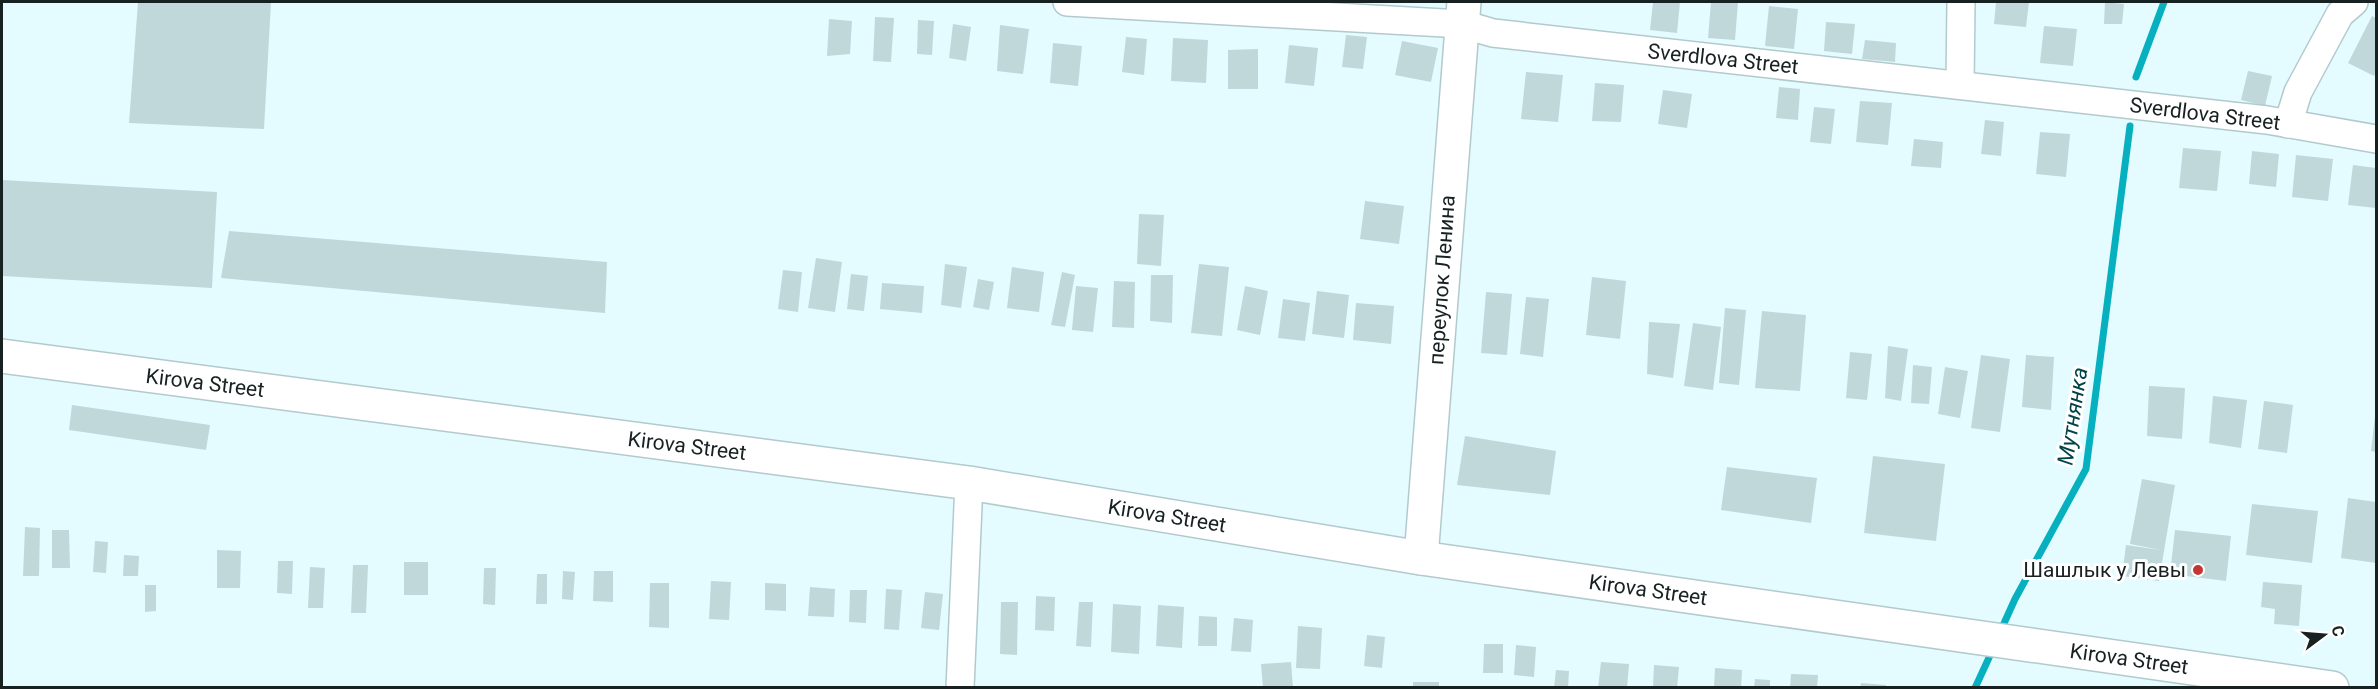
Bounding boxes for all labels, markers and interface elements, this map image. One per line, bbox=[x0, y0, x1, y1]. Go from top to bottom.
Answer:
street label: Sverdlova Street bbox=[1646, 39, 1800, 79]
street label: Sverdlova Street bbox=[2128, 93, 2282, 135]
street label: переулок Ленина bbox=[1424, 194, 1460, 366]
street label: Kirova Street bbox=[144, 364, 266, 402]
water label: Мутнянка bbox=[2052, 365, 2093, 467]
street label: Kirova Street bbox=[626, 427, 748, 465]
street label: Kirova Street bbox=[1106, 495, 1228, 537]
place label: Шашлык у Левы bbox=[2023, 558, 2186, 582]
marker: Шашлык у Левы bbox=[2191, 563, 2205, 577]
street label: Kirova Street bbox=[1587, 570, 1709, 610]
north arrow bbox=[2294, 605, 2354, 665]
text: С bbox=[2327, 623, 2349, 639]
street label: Kirova Street bbox=[2068, 639, 2190, 679]

